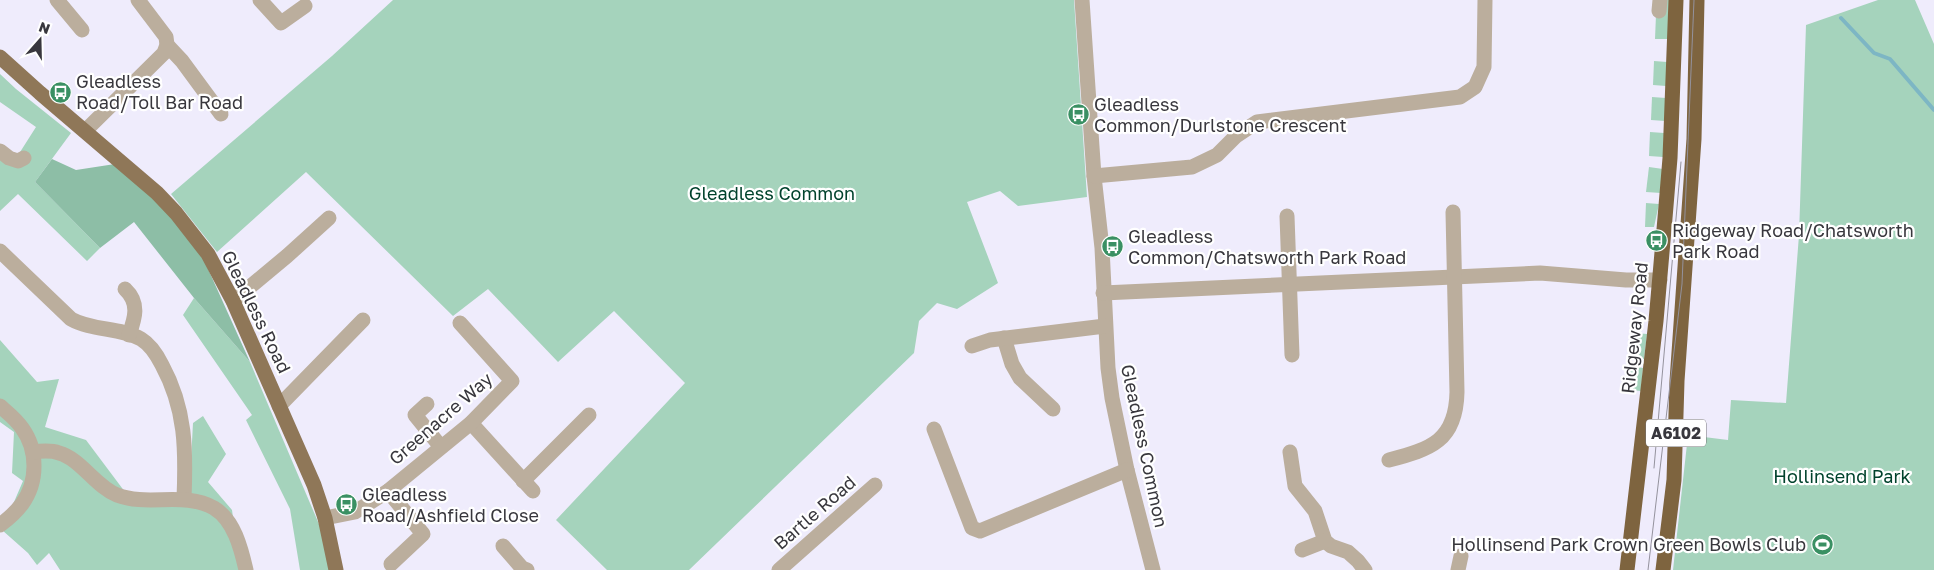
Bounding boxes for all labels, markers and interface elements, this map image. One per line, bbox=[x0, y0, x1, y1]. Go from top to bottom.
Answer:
north arrow bbox=[15, 15, 65, 65]
text: N bbox=[37, 18, 53, 37]
place label: Gleadless Road/Toll Bar Road bbox=[76, 70, 243, 113]
bus stop icon: Gleadless Road/Toll Bar Road bbox=[48, 80, 72, 104]
place label: Gleadless Common/Durlstone Crescent bbox=[1094, 93, 1347, 136]
bus stop icon: Gleadless Common/Durlstone Crescent bbox=[1066, 103, 1090, 127]
park label: Gleadless Common bbox=[689, 182, 855, 204]
place label: Ridgeway Road/Chatsworth Park Road bbox=[1672, 219, 1914, 262]
place label: Gleadless Common/Chatsworth Park Road bbox=[1128, 225, 1406, 268]
bus stop icon: Ridgeway Road/Chatsworth Park Road bbox=[1644, 229, 1668, 253]
bus stop icon: Gleadless Common/Chatsworth Park Road bbox=[1100, 235, 1124, 259]
street label: Gleadless Road bbox=[218, 247, 296, 376]
street label: Ridgeway Road bbox=[1616, 261, 1652, 395]
street label: Gleadless Common bbox=[1117, 362, 1173, 529]
street label: Greenacre Way bbox=[384, 367, 497, 469]
road number: A6102 bbox=[1646, 419, 1706, 446]
park label: Hollinsend Park bbox=[1773, 465, 1911, 487]
street label: Bartle Road bbox=[769, 471, 860, 554]
place label: Gleadless Road/Ashfield Close bbox=[362, 483, 539, 526]
bus stop icon: Gleadless Road/Ashfield Close bbox=[334, 493, 358, 517]
place label: Hollinsend Park Crown Green Bowls Club bbox=[1451, 533, 1806, 555]
sports icon: Hollinsend Park Crown Green Bowls Club bbox=[1810, 533, 1834, 557]

